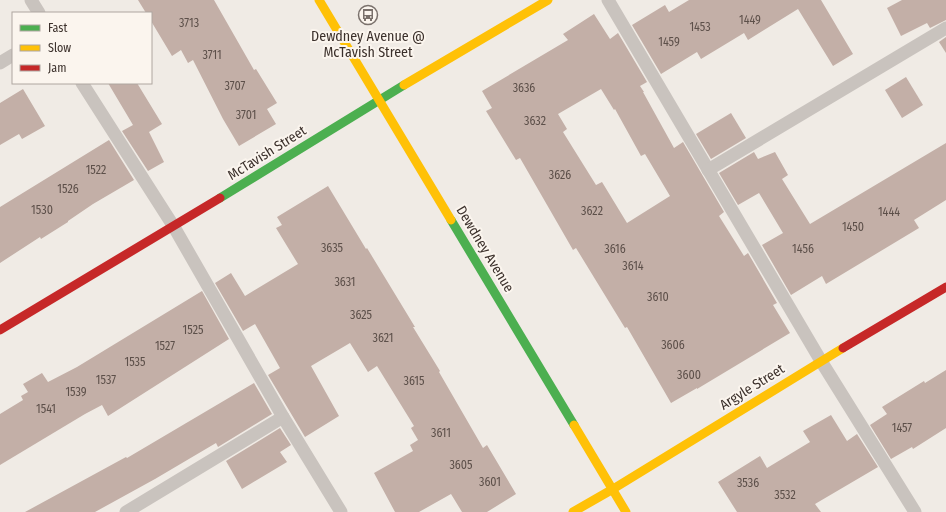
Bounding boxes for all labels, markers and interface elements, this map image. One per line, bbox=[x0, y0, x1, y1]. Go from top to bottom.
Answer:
bus stop icon: Dewdney Avenue @ McTavish Street bbox=[357, 4, 379, 26]
legend bbox=[12, 12, 152, 84]
house number: 1449 bbox=[739, 13, 761, 27]
house number: 3713 bbox=[179, 16, 199, 30]
house number: 1453 bbox=[689, 20, 711, 34]
text: Fast bbox=[48, 21, 67, 35]
place label: Dewdney Avenue @ McTavish Street bbox=[311, 28, 425, 61]
house number: 1459 bbox=[658, 35, 680, 49]
text: Slow bbox=[48, 41, 71, 55]
house number: 3711 bbox=[202, 48, 222, 62]
text: Jam bbox=[48, 61, 66, 75]
house number: 3707 bbox=[225, 79, 246, 93]
house number: 3636 bbox=[513, 81, 535, 95]
house number: 3701 bbox=[236, 108, 256, 122]
house number: 3632 bbox=[524, 114, 546, 128]
street label: McTavish Street bbox=[225, 122, 310, 184]
house number: 1522 bbox=[86, 163, 106, 177]
house number: 3626 bbox=[549, 168, 571, 182]
house number: 1526 bbox=[57, 182, 79, 196]
house number: 1530 bbox=[31, 203, 53, 217]
street label: Dewdney Avenue bbox=[453, 203, 517, 295]
house number: 3622 bbox=[581, 204, 603, 218]
house number: 1444 bbox=[878, 205, 900, 219]
house number: 1450 bbox=[842, 220, 864, 234]
house number: 3635 bbox=[321, 241, 344, 255]
house number: 3616 bbox=[604, 242, 626, 256]
house number: 1456 bbox=[792, 242, 814, 256]
house number: 3614 bbox=[622, 259, 644, 273]
house number: 3631 bbox=[334, 275, 356, 289]
house number: 3610 bbox=[647, 290, 669, 304]
house number: 3625 bbox=[350, 308, 373, 322]
house number: 1525 bbox=[183, 323, 204, 337]
house number: 3621 bbox=[373, 331, 393, 345]
house number: 3606 bbox=[661, 338, 685, 352]
house number: 1527 bbox=[155, 339, 175, 353]
house number: 1535 bbox=[124, 355, 146, 369]
street label: Argyle Street bbox=[716, 360, 788, 414]
house number: 3600 bbox=[677, 368, 701, 382]
house number: 1537 bbox=[96, 373, 116, 387]
house number: 3615 bbox=[403, 374, 425, 388]
house number: 1539 bbox=[65, 385, 87, 399]
house number: 1541 bbox=[36, 402, 56, 416]
house number: 1457 bbox=[892, 421, 912, 435]
house number: 3611 bbox=[431, 426, 451, 440]
house number: 3605 bbox=[449, 458, 473, 472]
house number: 3601 bbox=[479, 475, 501, 489]
house number: 3536 bbox=[737, 476, 759, 490]
house number: 3532 bbox=[774, 488, 796, 502]

